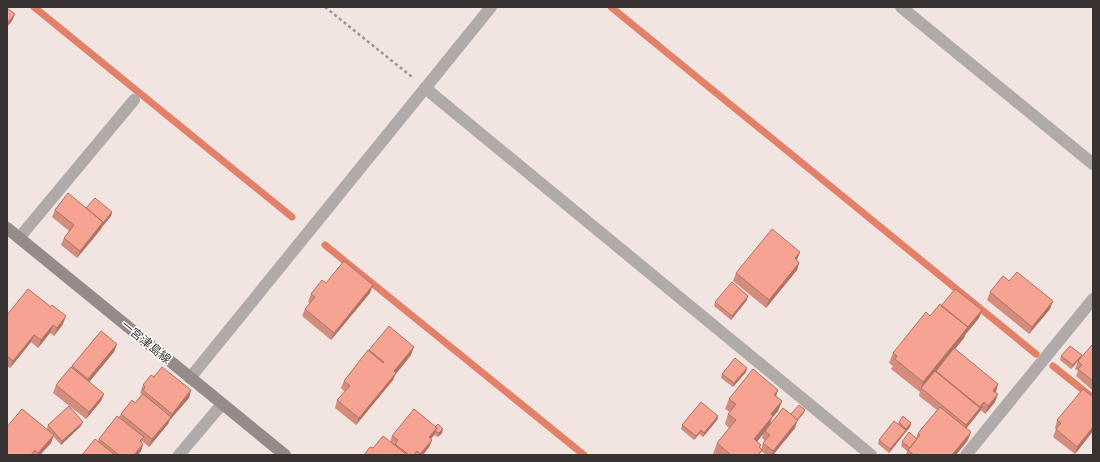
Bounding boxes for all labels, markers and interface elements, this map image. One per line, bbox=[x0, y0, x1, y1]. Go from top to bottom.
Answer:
street label: 一宮津島線 bbox=[118, 317, 174, 367]

